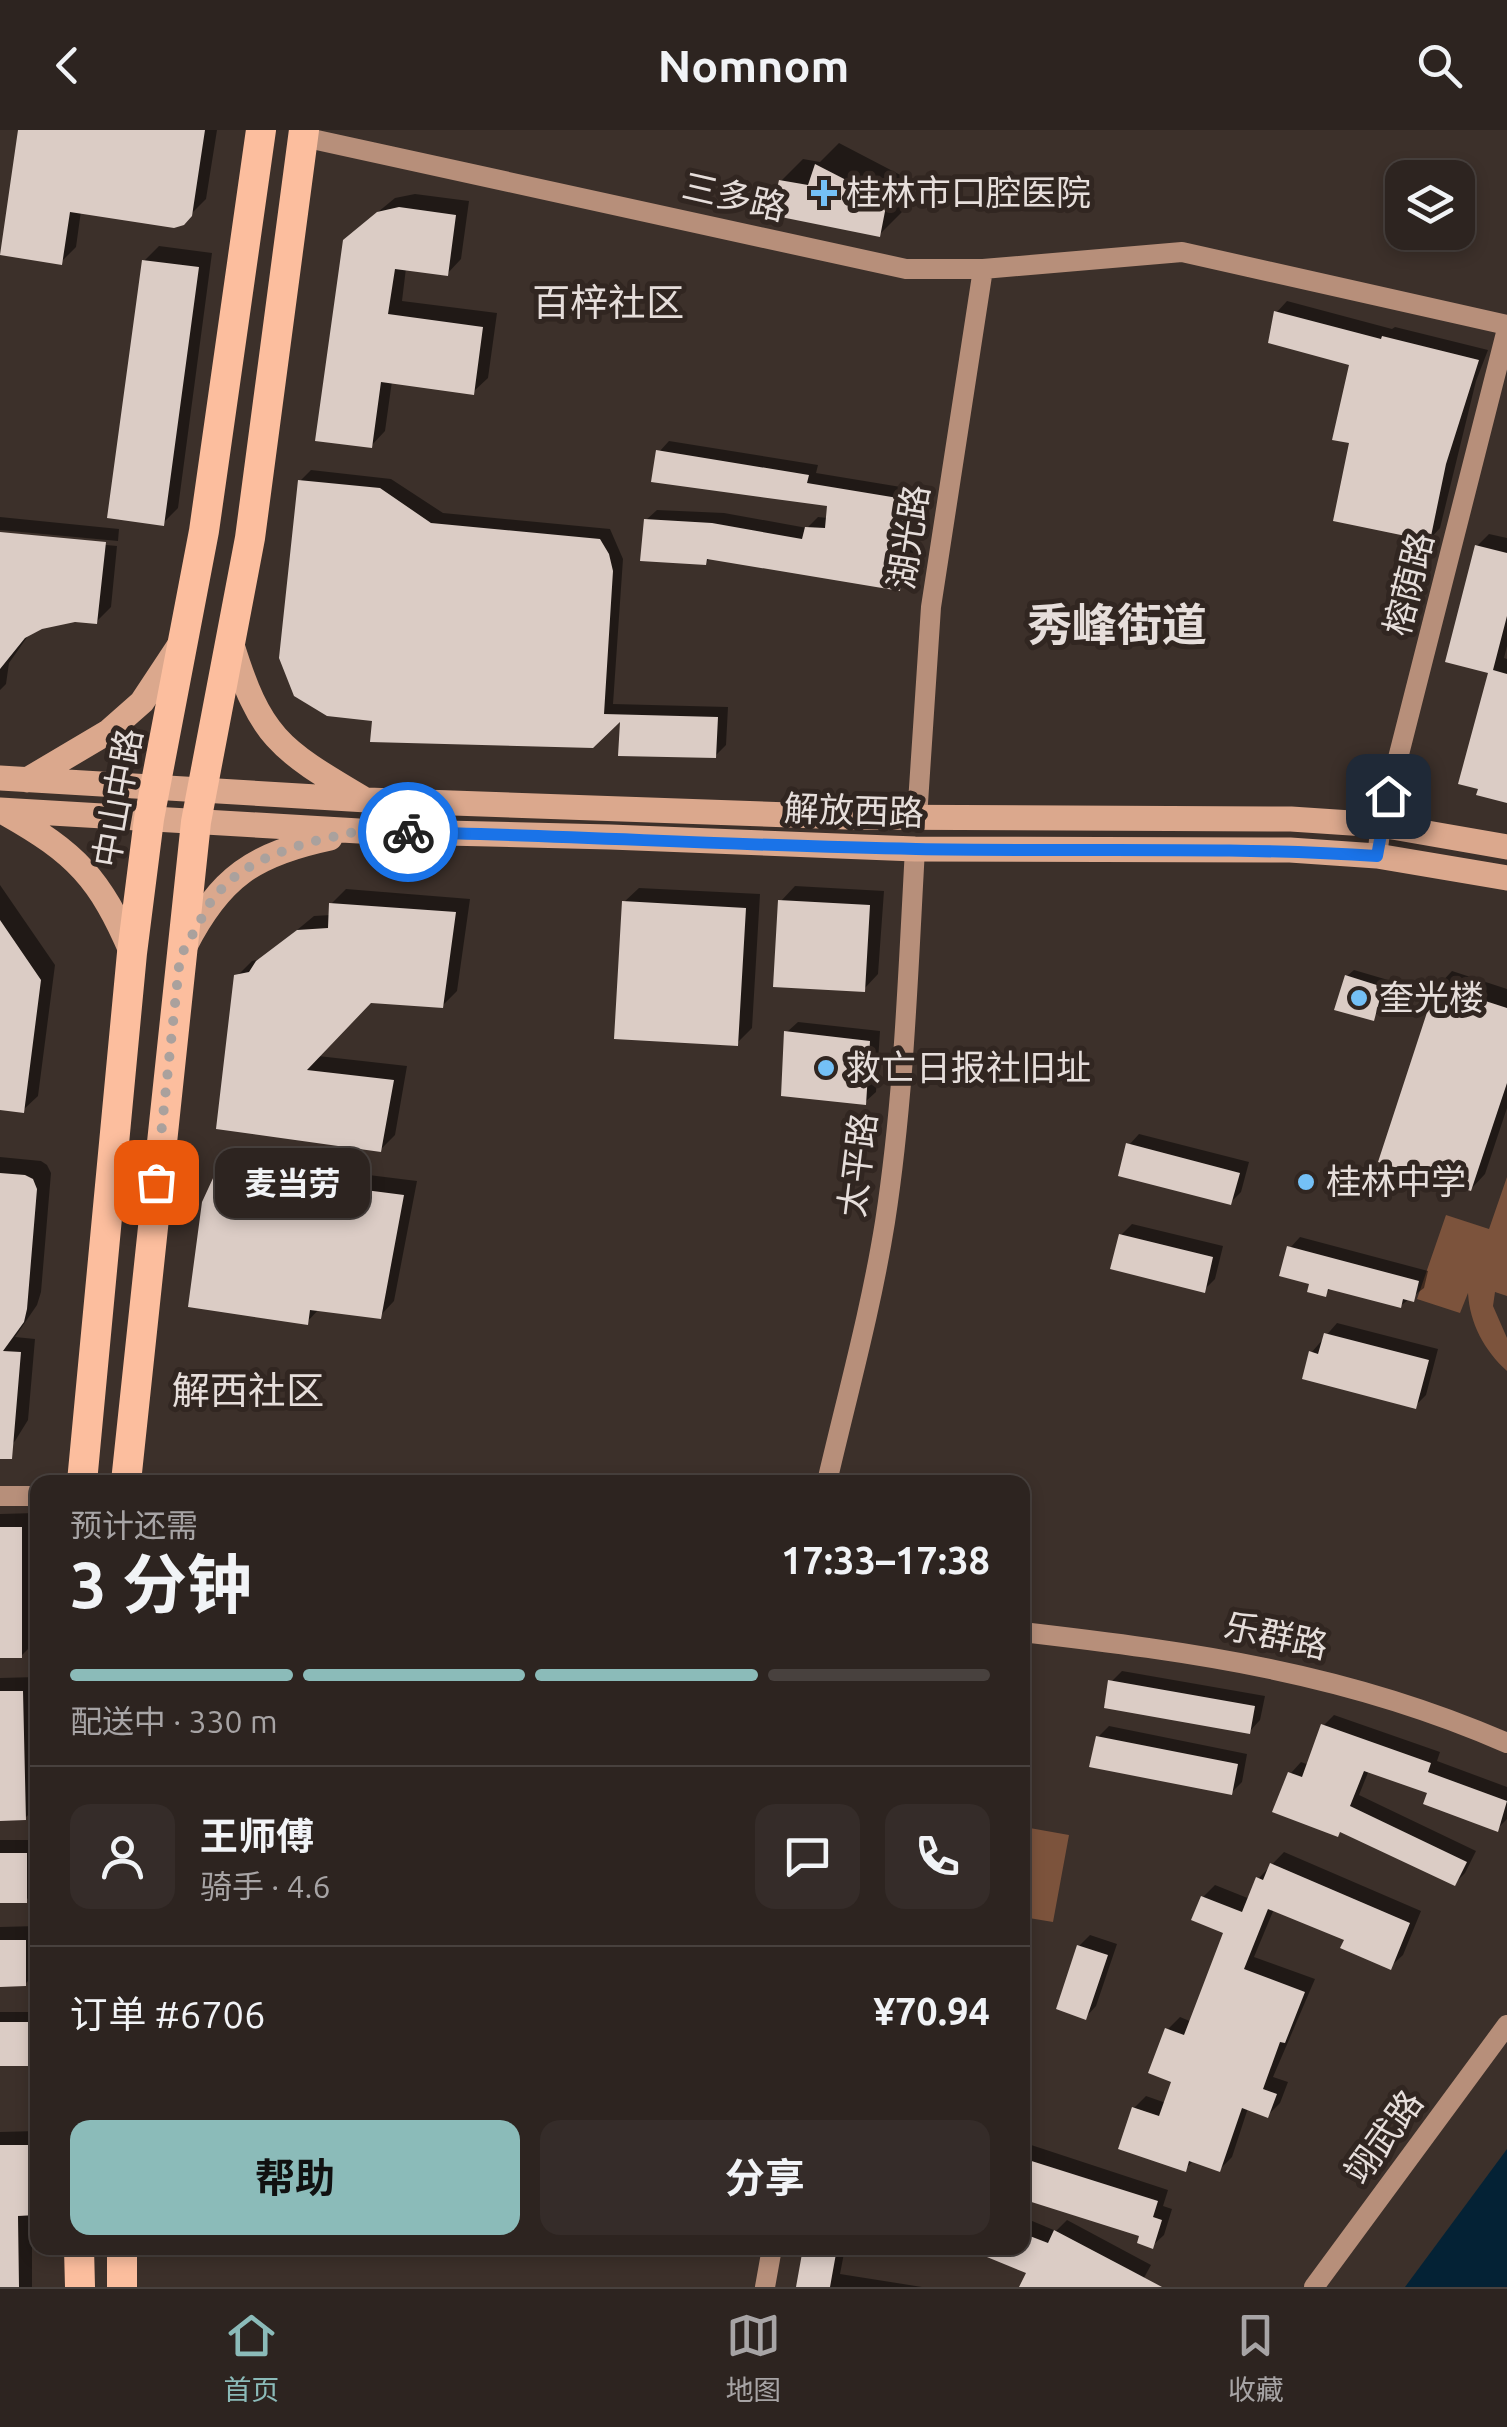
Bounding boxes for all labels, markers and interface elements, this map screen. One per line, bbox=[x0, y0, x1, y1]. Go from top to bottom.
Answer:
icon: back bbox=[40, 38, 95, 93]
icon: search bbox=[1412, 38, 1467, 93]
text: Nomnom bbox=[658, 40, 849, 91]
map controls bbox=[1385, 160, 1475, 250]
button: layers bbox=[1385, 160, 1475, 250]
street label: 三多路 bbox=[679, 165, 790, 227]
place label: 桂林市口腔医院 bbox=[846, 172, 1091, 212]
marker: 桂林市口腔医院 bbox=[811, 180, 837, 206]
district label: 百梓社区 bbox=[532, 281, 684, 323]
street label: 湖光路 bbox=[880, 482, 936, 592]
street label: 榕荫路 bbox=[1376, 528, 1440, 640]
district label: 秀峰街道 bbox=[1027, 599, 1207, 650]
street label: 中山中路 bbox=[85, 725, 149, 870]
pin bbox=[1346, 754, 1431, 839]
icon: home bbox=[1361, 769, 1416, 824]
courier bbox=[358, 782, 458, 882]
street label: 解放西路 bbox=[783, 788, 925, 832]
icon: bike bbox=[381, 805, 436, 860]
place label: 奎光楼 bbox=[1379, 977, 1484, 1017]
marker: 奎光楼 bbox=[1348, 987, 1370, 1009]
place label: 救亡日报社旧址 bbox=[846, 1047, 1091, 1087]
marker: 救亡日报社旧址 bbox=[815, 1057, 837, 1079]
street label: 太平路 bbox=[831, 1110, 883, 1219]
pin bbox=[114, 1140, 199, 1225]
callout: 麦当劳 bbox=[216, 1147, 371, 1217]
icon: bag bbox=[129, 1155, 184, 1210]
place label: 桂林中学 bbox=[1326, 1161, 1466, 1201]
text: 麦当劳 bbox=[244, 1165, 341, 1201]
marker: 桂林中学 bbox=[1295, 1171, 1317, 1193]
district label: 解西社区 bbox=[172, 1369, 324, 1411]
text: 预计还需 bbox=[70, 1507, 198, 1543]
text: 17:33–17:38 bbox=[781, 1539, 990, 1581]
text: 3 分钟 bbox=[70, 1547, 252, 1620]
street label: 乐群路 bbox=[1221, 1605, 1332, 1666]
text: 配送中 · 330 m bbox=[70, 1703, 278, 1739]
button: person bbox=[70, 1804, 175, 1909]
button: chat bbox=[755, 1804, 860, 1909]
button: phone bbox=[885, 1804, 990, 1909]
text: 王师傅 bbox=[200, 1815, 314, 1857]
text: 骑手 · 4.6 bbox=[200, 1868, 331, 1904]
text: ¥70.94 bbox=[873, 1990, 990, 2032]
text: 订单 #6706 bbox=[70, 1993, 265, 2035]
street label: 翊武路 bbox=[1336, 2082, 1430, 2191]
button: 帮助 bbox=[70, 2120, 520, 2235]
button: 分享 bbox=[540, 2120, 990, 2235]
tab: 首页 bbox=[223, 2308, 279, 2408]
tab: 地图 bbox=[725, 2308, 782, 2408]
tab: 收藏 bbox=[1228, 2308, 1284, 2408]

